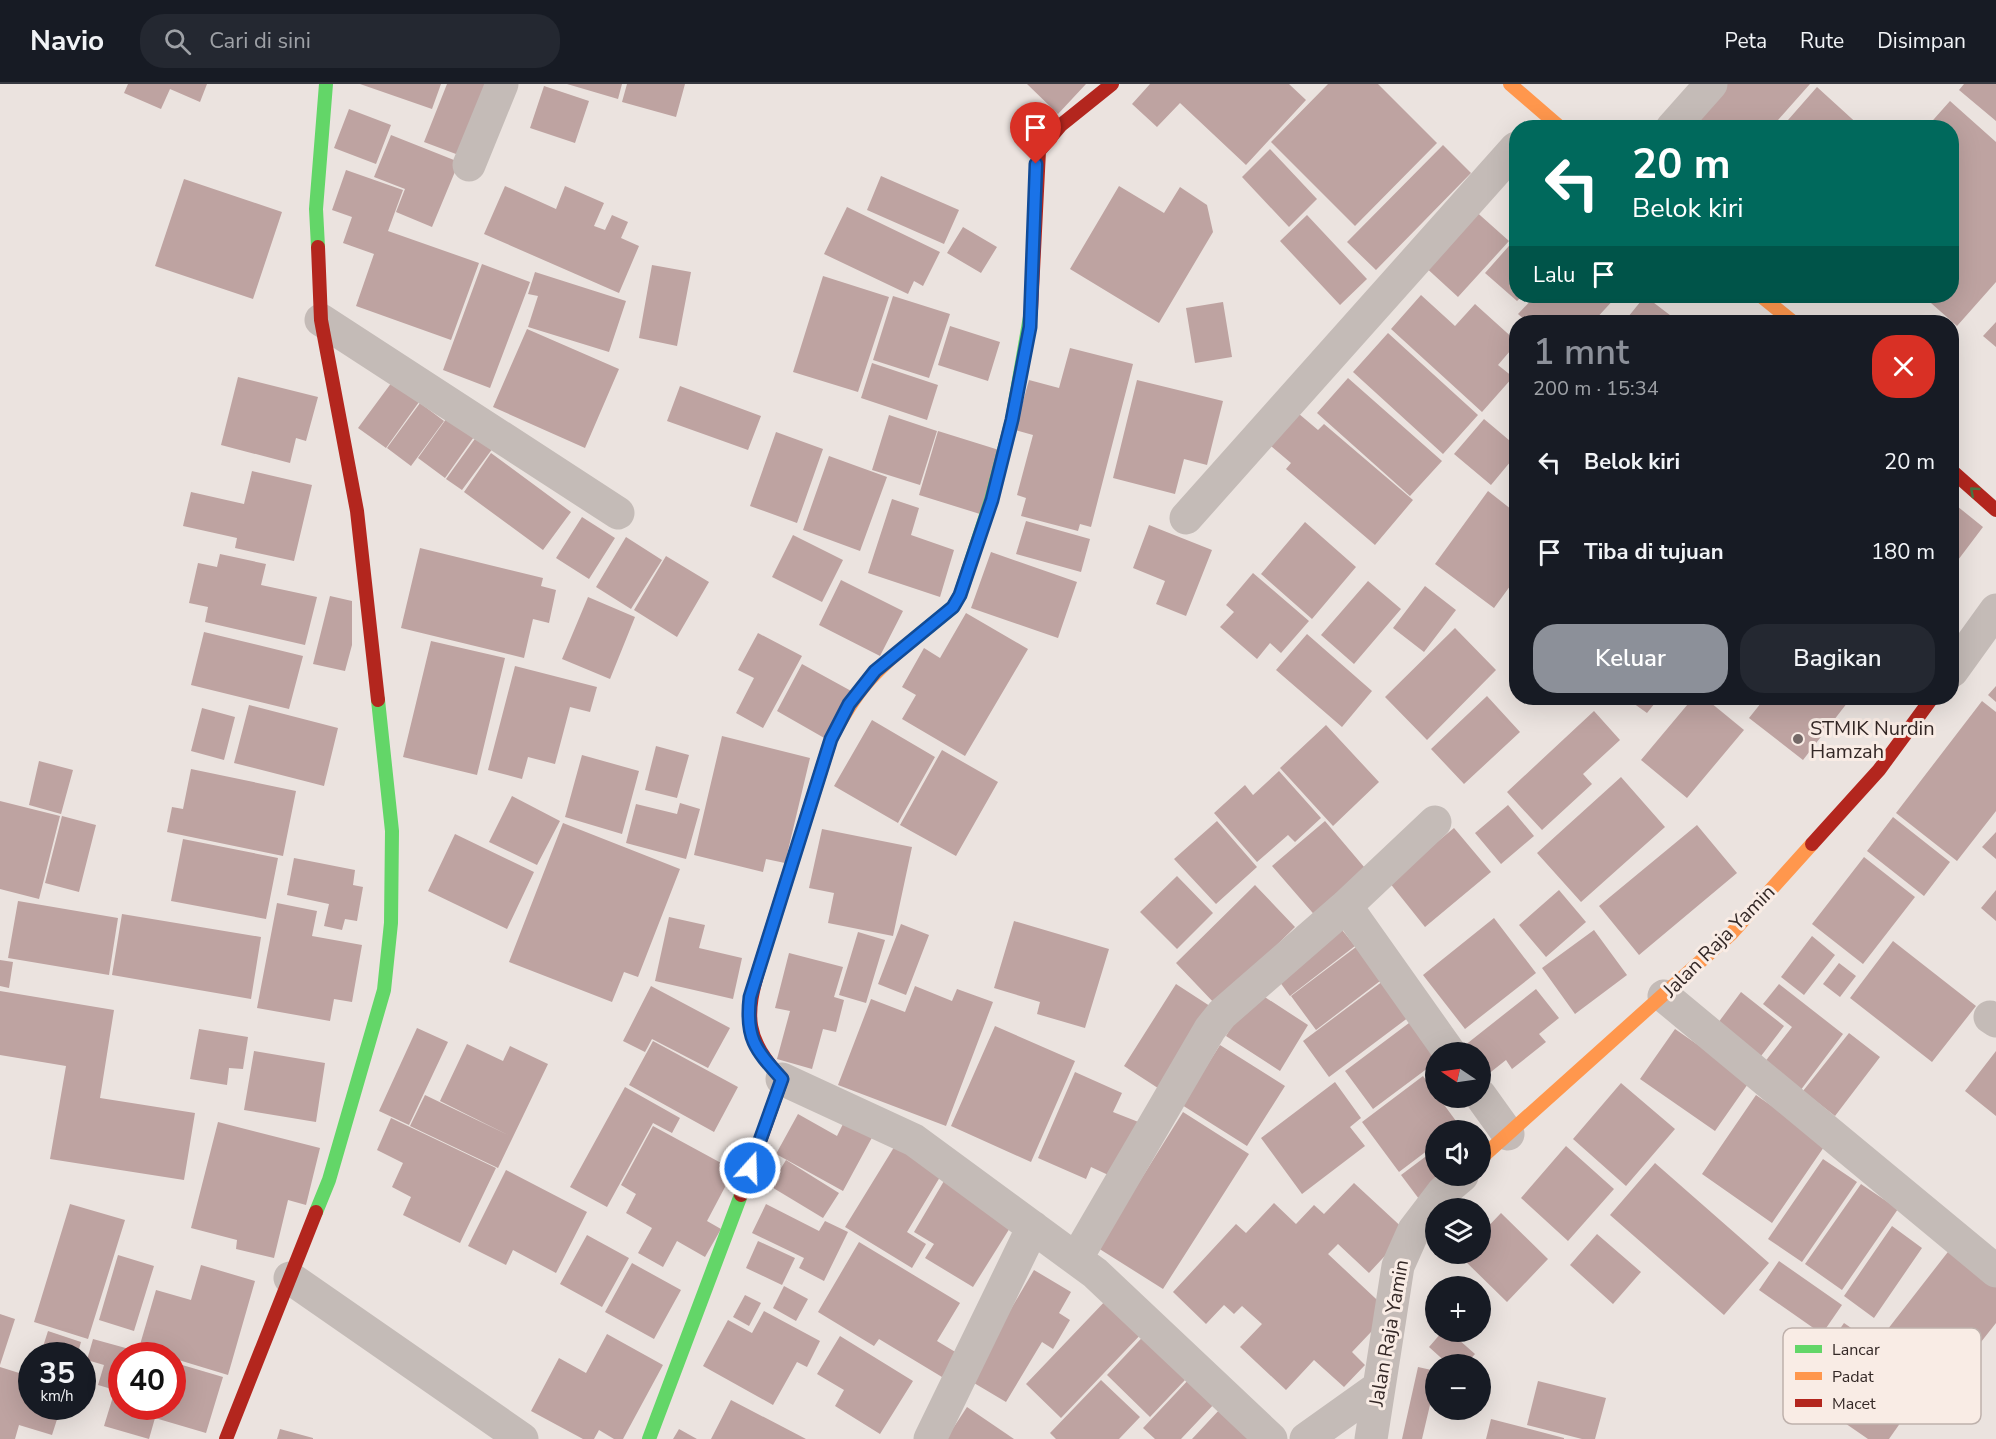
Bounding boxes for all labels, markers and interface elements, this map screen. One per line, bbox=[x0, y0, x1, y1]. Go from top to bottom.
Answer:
search box bbox=[140, 14, 560, 68]
text: Navio bbox=[30, 22, 104, 60]
icon: search bbox=[161, 25, 194, 58]
text: Cari di sini bbox=[209, 26, 311, 56]
text: Peta bbox=[1725, 27, 1767, 55]
text: Rute bbox=[1800, 27, 1844, 55]
text: Disimpan bbox=[1877, 27, 1966, 55]
pin bbox=[1010, 102, 1061, 164]
icon: arrive bbox=[1019, 111, 1052, 144]
text: 20 m bbox=[1632, 136, 1731, 193]
icon: left bbox=[1533, 144, 1611, 222]
text: Belok kiri bbox=[1632, 190, 1744, 227]
icon: arrive bbox=[1587, 258, 1620, 291]
text: Lalu bbox=[1533, 260, 1575, 290]
text: 1 mnt bbox=[1533, 328, 1629, 377]
button: close bbox=[1872, 335, 1935, 398]
text: 200 m · 15:34 bbox=[1533, 375, 1659, 402]
icon: left bbox=[1533, 446, 1566, 479]
text: Belok kiri bbox=[1584, 447, 1680, 477]
text: 20 m bbox=[1884, 447, 1935, 477]
one-way arrow bbox=[1970, 487, 1981, 498]
icon: arrive bbox=[1533, 536, 1566, 569]
text: Tiba di tujuan bbox=[1584, 537, 1724, 567]
text: 180 m bbox=[1871, 537, 1935, 567]
button: Keluar bbox=[1533, 624, 1728, 693]
button: Bagikan bbox=[1740, 624, 1935, 693]
place label: STMIK Nurdin Hamzah bbox=[1810, 715, 1935, 765]
marker: STMIK Nurdin Hamzah bbox=[1791, 732, 1805, 746]
street label: Jalan Raja Yamin bbox=[1656, 879, 1781, 1004]
north arrow bbox=[1425, 1042, 1491, 1108]
map controls bbox=[1425, 1042, 1491, 1420]
button: sound bbox=[1425, 1120, 1491, 1186]
position arrow bbox=[718, 1136, 782, 1200]
button: layers bbox=[1425, 1198, 1491, 1264]
street label: Jalan Raja Yamin bbox=[1363, 1257, 1415, 1410]
button: + bbox=[1425, 1276, 1491, 1342]
legend bbox=[1783, 1328, 1981, 1424]
text: Lancar bbox=[1832, 1339, 1880, 1361]
speed limit sign: 40 bbox=[108, 1342, 186, 1420]
text: 35 bbox=[39, 1353, 75, 1394]
button: − bbox=[1425, 1354, 1491, 1420]
text: Padat bbox=[1832, 1366, 1874, 1388]
text: km/h bbox=[40, 1386, 74, 1406]
text: Macet bbox=[1832, 1393, 1876, 1415]

